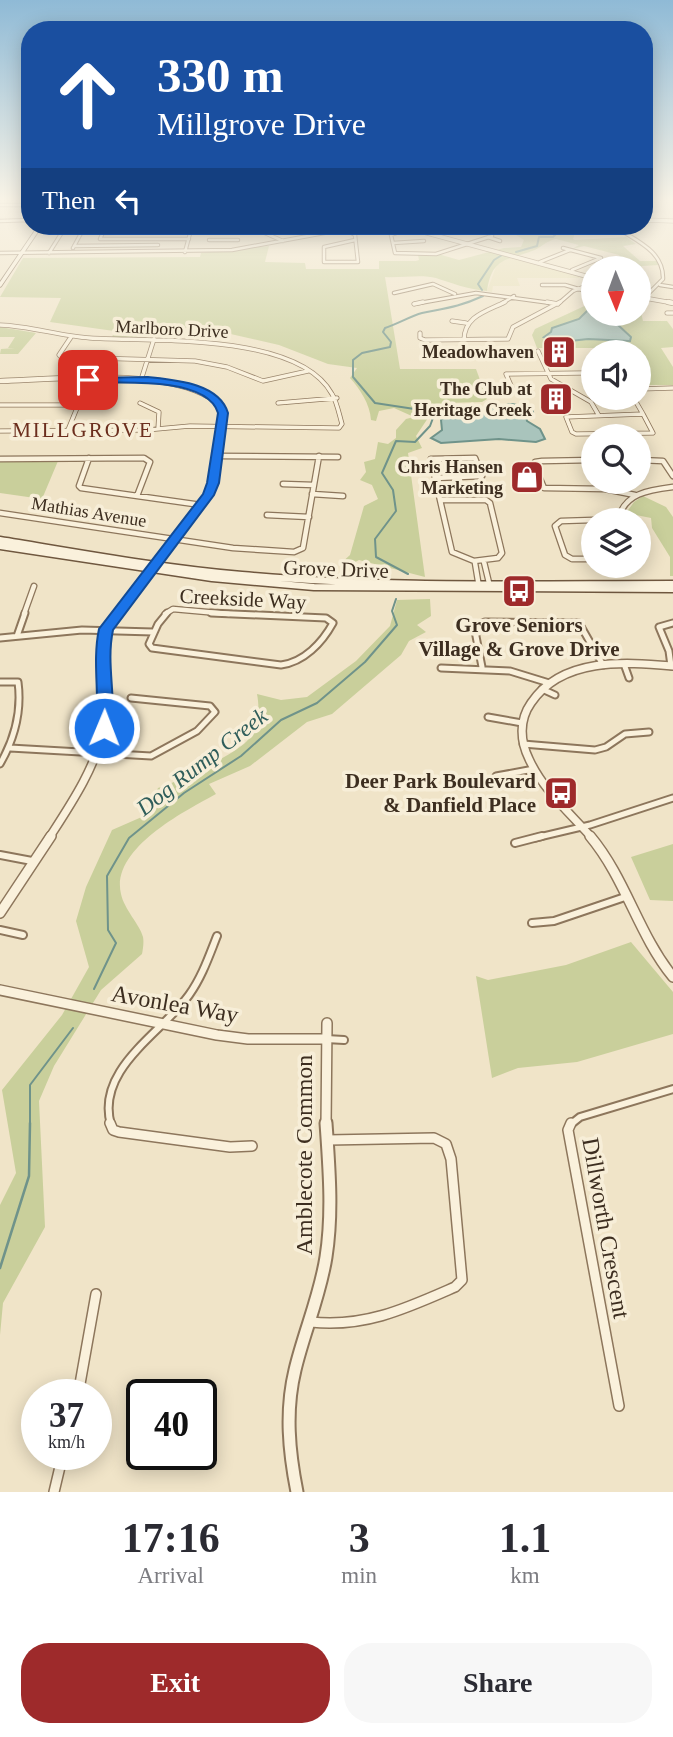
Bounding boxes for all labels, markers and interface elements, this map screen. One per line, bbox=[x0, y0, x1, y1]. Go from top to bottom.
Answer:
text: 330 m bbox=[157, 48, 284, 103]
icon: ahead bbox=[42, 49, 133, 140]
text: Millgrove Drive bbox=[157, 106, 366, 142]
icon: left bbox=[109, 182, 147, 220]
text: Then bbox=[42, 186, 95, 215]
north arrow bbox=[581, 256, 651, 326]
map controls bbox=[581, 256, 651, 578]
street label: Marlboro Drive bbox=[115, 316, 229, 342]
building icon: Meadowhaven bbox=[540, 333, 578, 371]
button: sound bbox=[581, 340, 651, 410]
place label: Meadowhaven bbox=[422, 342, 534, 362]
pin bbox=[58, 350, 118, 410]
icon: arrive bbox=[69, 361, 107, 399]
place label: The Club at Heritage Creek bbox=[414, 379, 532, 420]
building icon: The Club at Heritage Creek bbox=[537, 380, 575, 418]
district label: MILLGROVE bbox=[12, 418, 154, 442]
button: search bbox=[581, 424, 651, 494]
place label: Chris Hansen Marketing bbox=[397, 457, 503, 498]
shop icon: Chris Hansen Marketing bbox=[508, 458, 546, 496]
street label: Mathias Avenue bbox=[30, 493, 148, 531]
button: layers bbox=[581, 508, 651, 578]
street label: Grove Drive bbox=[283, 555, 389, 583]
bus stop icon: Grove Seniors Village & Grove Drive bbox=[500, 572, 538, 610]
street label: Creekside Way bbox=[179, 584, 307, 614]
place label: Grove Seniors Village & Grove Drive bbox=[418, 613, 620, 661]
position arrow bbox=[67, 691, 141, 765]
water label: Dog Rump Creek bbox=[131, 703, 273, 821]
place label: Deer Park Boulevard & Danfield Place bbox=[345, 769, 536, 817]
bus stop icon: Deer Park Boulevard & Danfield Place bbox=[542, 774, 580, 812]
street label: Avonlea Way bbox=[109, 980, 241, 1028]
street label: Amblecote Common bbox=[291, 1055, 317, 1255]
street label: Dillworth Crescent bbox=[577, 1135, 635, 1321]
speed limit sign: 40 bbox=[126, 1379, 217, 1470]
text: 37 bbox=[49, 1396, 84, 1435]
text: km/h bbox=[48, 1432, 85, 1452]
text: 17:16 bbox=[122, 1515, 220, 1561]
text: 3 bbox=[349, 1515, 370, 1561]
text: 1.1 bbox=[499, 1515, 551, 1561]
text: Arrival bbox=[137, 1563, 204, 1588]
text: min bbox=[341, 1563, 377, 1588]
text: km bbox=[510, 1563, 540, 1588]
button: Exit bbox=[21, 1643, 330, 1723]
button: Share bbox=[344, 1643, 652, 1723]

